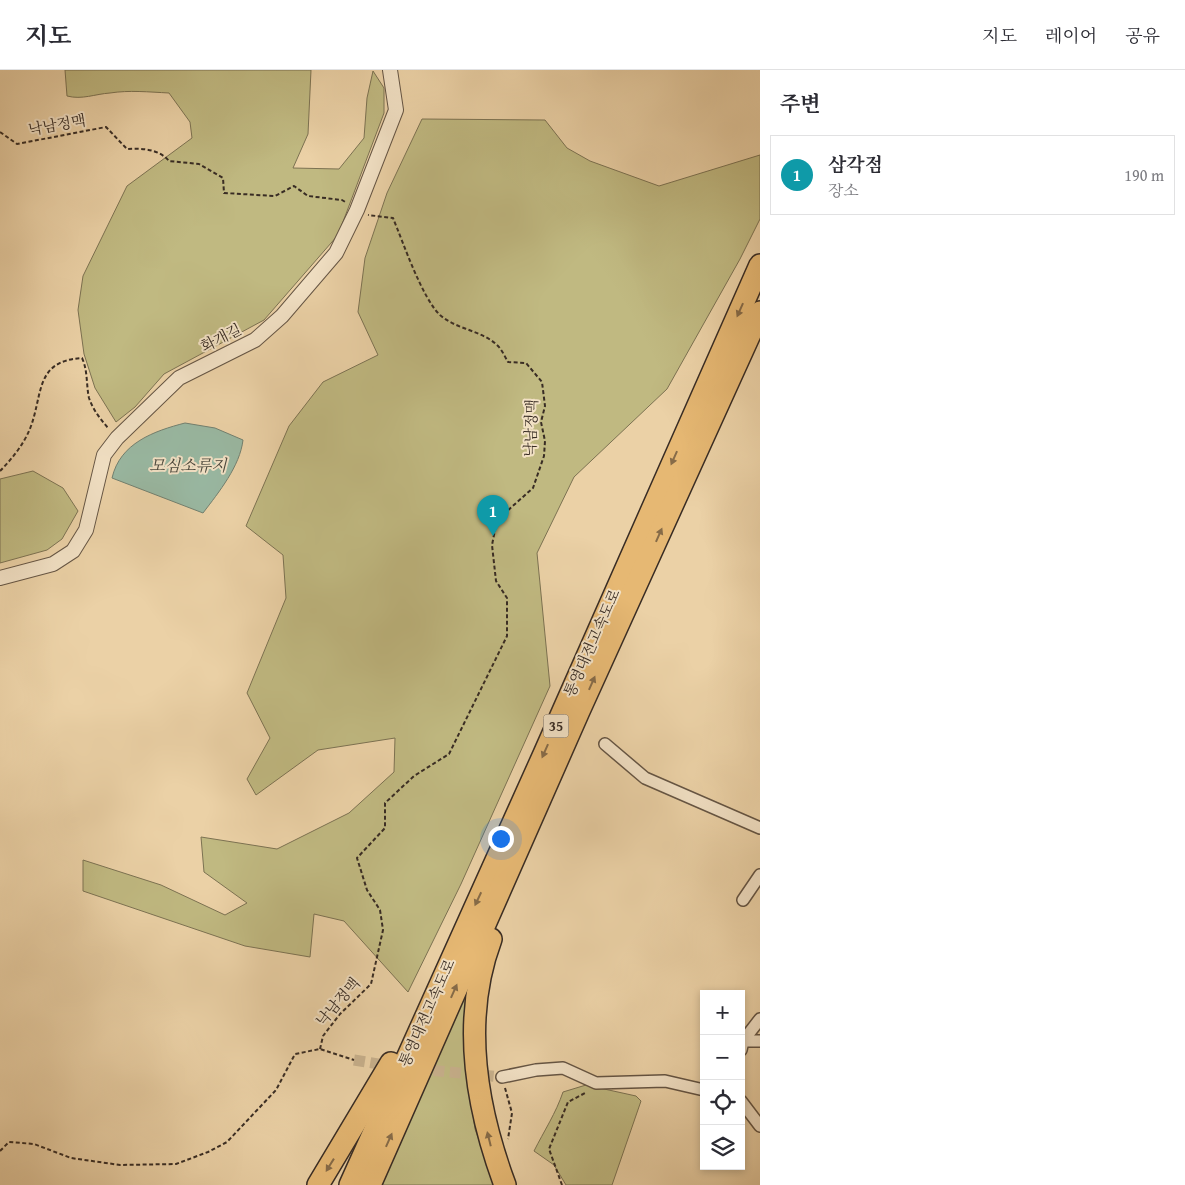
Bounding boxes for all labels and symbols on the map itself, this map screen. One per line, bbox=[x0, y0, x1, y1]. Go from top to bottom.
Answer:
street label: 낙남정맥 bbox=[27, 109, 87, 140]
one-way arrow bbox=[736, 303, 744, 317]
street label: 화개길 bbox=[197, 318, 245, 357]
street label: 낙남정맥 bbox=[519, 399, 542, 457]
one-way arrow bbox=[670, 451, 678, 465]
water label: 모심소류지 bbox=[149, 453, 228, 477]
pin: 1 bbox=[477, 495, 509, 536]
one-way arrow bbox=[655, 528, 663, 542]
street label: 통영대전고속도로 bbox=[558, 585, 625, 700]
one-way arrow bbox=[588, 676, 596, 690]
road number: 35 bbox=[544, 714, 568, 738]
one-way arrow bbox=[541, 744, 549, 758]
your location bbox=[488, 826, 514, 852]
one-way arrow bbox=[474, 892, 482, 906]
street label: 통영대전고속도로 bbox=[393, 955, 460, 1070]
street label: 낙남정맥 bbox=[311, 973, 365, 1030]
one-way arrow bbox=[451, 984, 459, 998]
one-way arrow bbox=[485, 1131, 493, 1146]
one-way arrow bbox=[386, 1133, 394, 1147]
one-way arrow bbox=[326, 1158, 335, 1171]

